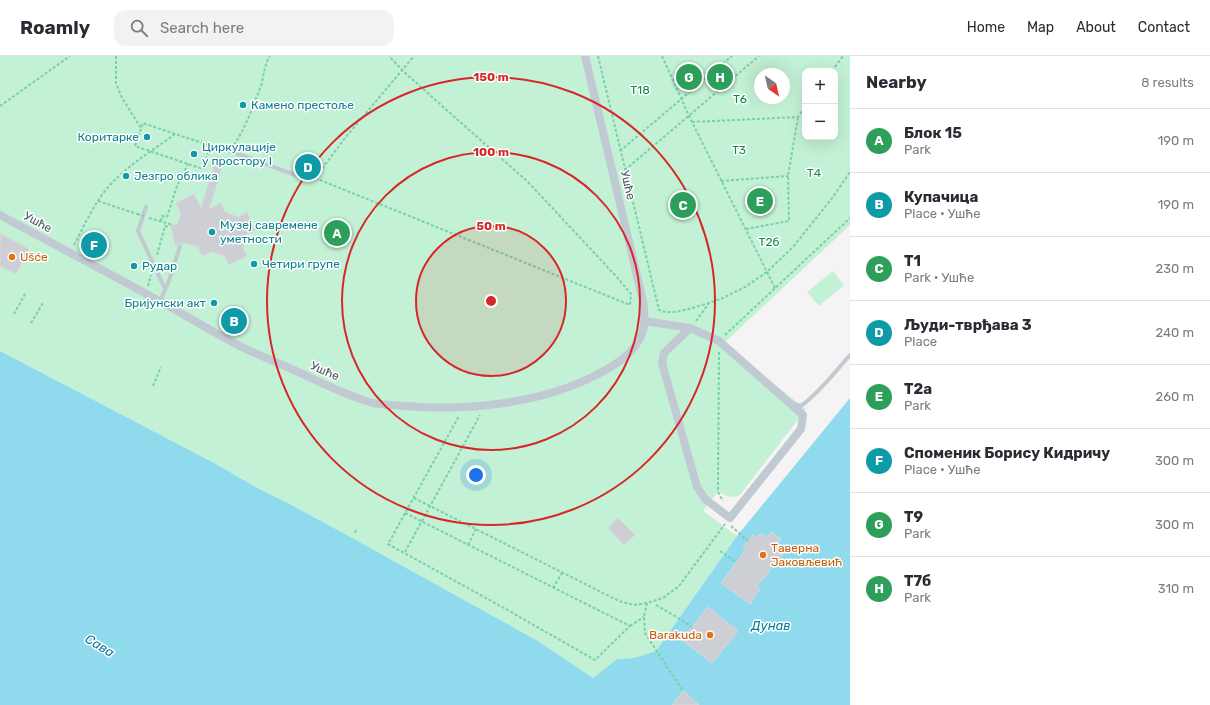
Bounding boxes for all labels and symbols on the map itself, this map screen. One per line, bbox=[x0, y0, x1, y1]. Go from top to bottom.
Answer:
pin: G bbox=[676, 62, 702, 92]
pin: H bbox=[707, 62, 733, 92]
north arrow bbox=[754, 68, 790, 104]
text: 150 m bbox=[473, 70, 509, 84]
park label: Т18 bbox=[630, 83, 650, 97]
park label: Т6 bbox=[733, 92, 747, 106]
place label: Камено престоље bbox=[251, 98, 354, 112]
marker: Камено престоље bbox=[238, 100, 248, 110]
place label: Коритарке bbox=[78, 130, 139, 144]
marker: Коритарке bbox=[142, 132, 152, 142]
place label: Циркулације у простору I bbox=[202, 140, 276, 168]
park label: Т3 bbox=[732, 143, 746, 157]
text: 100 m bbox=[473, 145, 509, 159]
marker: Циркулације у простору I bbox=[189, 149, 199, 159]
pin: D bbox=[295, 152, 321, 182]
park label: Т4 bbox=[807, 166, 822, 180]
place label: Језгро облика bbox=[134, 169, 218, 183]
street label: Ушће bbox=[618, 169, 638, 202]
marker: Језгро облика bbox=[121, 171, 131, 181]
pin: E bbox=[747, 186, 773, 216]
pin: C bbox=[670, 190, 696, 220]
street label: Ушће bbox=[21, 209, 55, 236]
place label: Музеј савремене уметности bbox=[220, 218, 318, 246]
pin: A bbox=[324, 218, 350, 248]
text: 50 m bbox=[476, 219, 506, 233]
marker: Музеј савремене уметности bbox=[207, 227, 217, 237]
pin: F bbox=[81, 230, 107, 260]
park label: Т2б bbox=[759, 235, 780, 249]
place label: Ušće bbox=[20, 250, 48, 264]
marker: Ušće bbox=[7, 252, 17, 262]
place label: Четири групе bbox=[262, 257, 340, 271]
place label: Рудар bbox=[142, 259, 177, 273]
marker: Четири групе bbox=[249, 259, 259, 269]
marker: Рудар bbox=[129, 261, 139, 271]
centre of rings bbox=[484, 294, 498, 308]
place label: Бријунски акт bbox=[124, 296, 206, 310]
marker: Бријунски акт bbox=[209, 298, 219, 308]
pin: B bbox=[221, 306, 247, 336]
street label: Ушће bbox=[308, 358, 342, 384]
your location bbox=[466, 465, 486, 485]
place label: Таверна Јаковљевић bbox=[771, 541, 843, 569]
marker: Таверна Јаковљевић bbox=[758, 550, 768, 560]
water label: Дунав bbox=[750, 618, 791, 633]
place label: Barakuda bbox=[649, 628, 702, 642]
marker: Barakuda bbox=[705, 630, 715, 640]
water label: Сава bbox=[83, 631, 117, 660]

